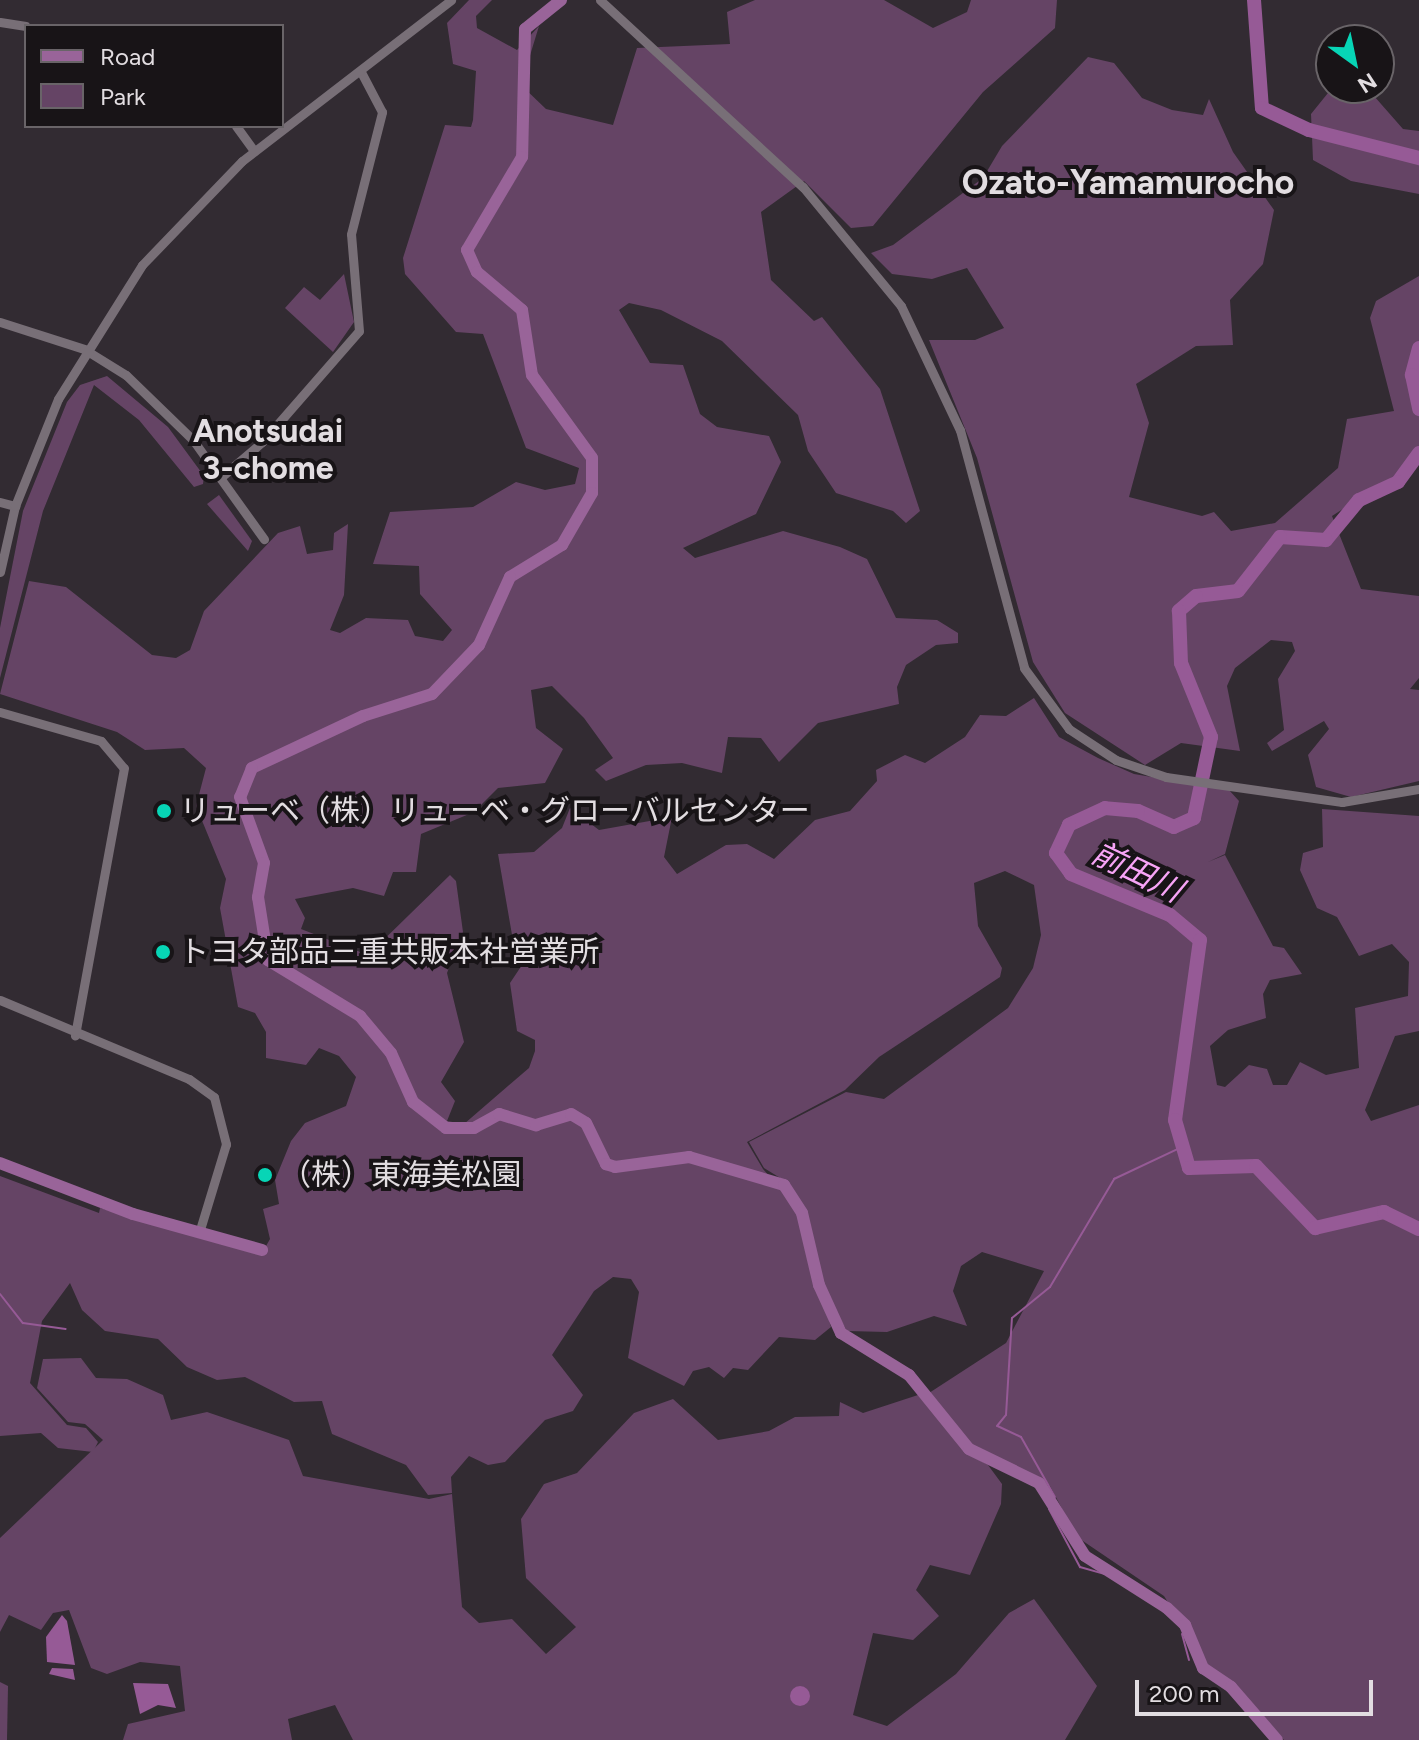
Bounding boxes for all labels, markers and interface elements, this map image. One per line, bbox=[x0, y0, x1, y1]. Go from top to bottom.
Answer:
legend bbox=[24, 24, 284, 128]
north arrow bbox=[1315, 24, 1395, 104]
text: Road bbox=[100, 42, 155, 71]
text: N bbox=[1353, 67, 1382, 99]
text: Park bbox=[100, 82, 146, 111]
district label: Ozato-Yamamurocho bbox=[962, 163, 1294, 203]
district label: Anotsudai 3-chome bbox=[193, 413, 343, 488]
place label: リューベ（株）リューベ・グローバルセンター bbox=[180, 793, 810, 829]
marker: リューベ（株）リューベ・グローバルセンター bbox=[155, 802, 173, 820]
water label: 前田川 bbox=[1085, 834, 1189, 910]
place label: トヨタ部品三重共販本社営業所 bbox=[179, 934, 599, 970]
marker: トヨタ部品三重共販本社営業所 bbox=[154, 943, 172, 961]
place label: （株）東海美松園 bbox=[281, 1157, 521, 1193]
marker: （株）東海美松園 bbox=[256, 1166, 274, 1184]
scale bar bbox=[1139, 1664, 1377, 1714]
text: 200 m bbox=[1149, 1679, 1220, 1708]

